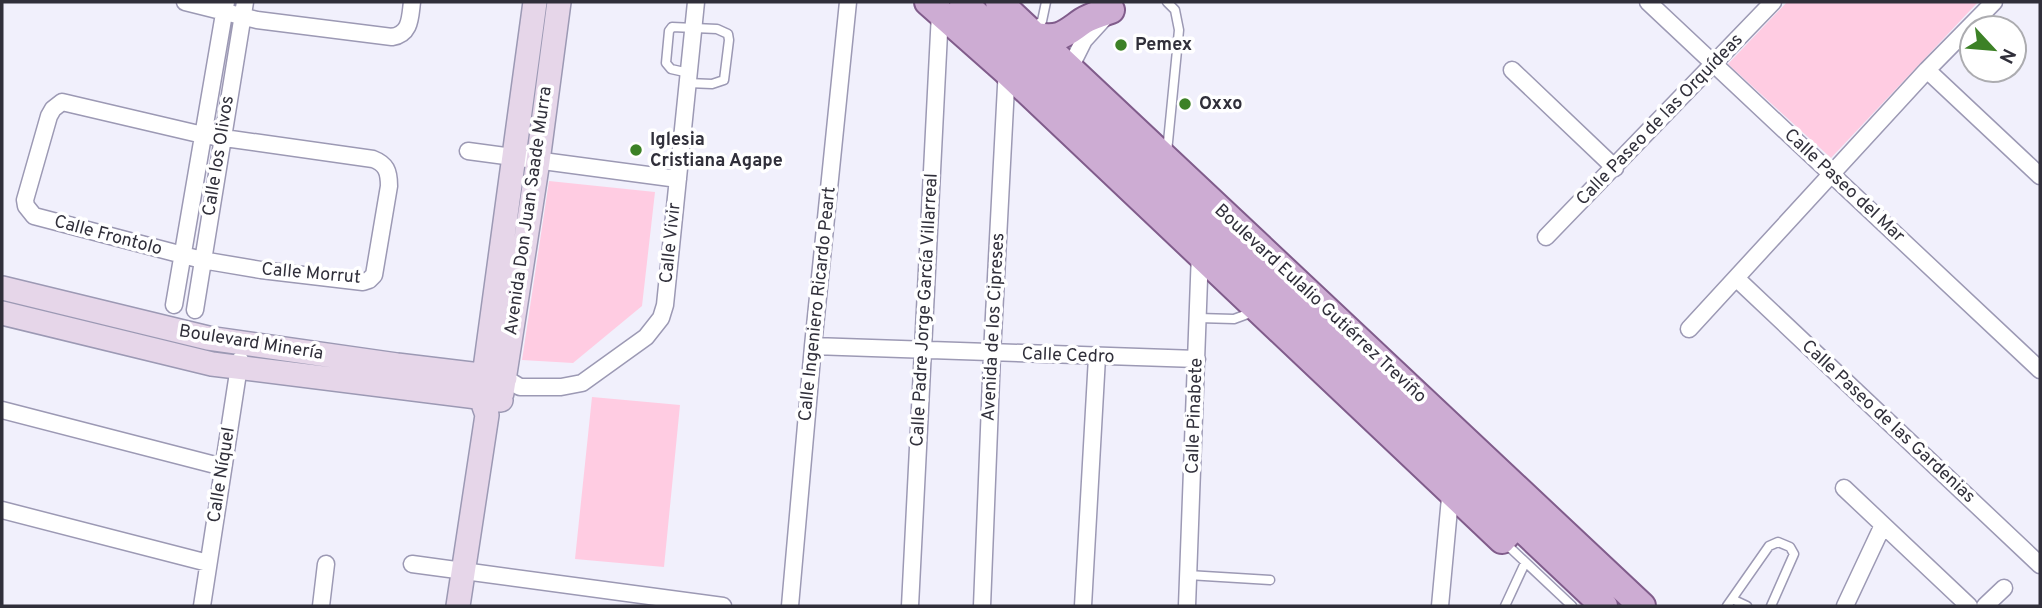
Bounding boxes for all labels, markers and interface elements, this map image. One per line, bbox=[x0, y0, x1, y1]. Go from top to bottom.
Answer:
north arrow bbox=[1958, 14, 2028, 84]
street label: Calle Paseo de las Orquídeas bbox=[1572, 29, 1748, 211]
place label: Pemex bbox=[1135, 34, 1192, 57]
marker: Pemex bbox=[1113, 37, 1129, 53]
text: N bbox=[1993, 44, 2020, 67]
street label: Avenida Don Juan Saade Murra bbox=[500, 85, 558, 337]
place label: Oxxo bbox=[1199, 93, 1242, 116]
street label: Calle los Olivos bbox=[198, 94, 240, 218]
marker: Oxxo bbox=[1177, 96, 1193, 112]
street label: Calle Paseo del Mar bbox=[1779, 124, 1909, 248]
place label: Iglesia Cristiana Agape bbox=[650, 129, 783, 173]
marker: Iglesia Cristiana Agape bbox=[628, 142, 644, 158]
street label: Calle Padre Jorge García Villarreal bbox=[906, 173, 944, 447]
street label: Calle Ingeniero Ricardo Peart bbox=[794, 185, 842, 423]
street label: Boulevard Eulalio Gutiérrez Treviño bbox=[1209, 199, 1431, 409]
street label: Calle Vivir bbox=[655, 202, 687, 284]
street label: Calle Frontolo bbox=[51, 211, 165, 261]
street label: Avenida de los Cipreses bbox=[978, 232, 1010, 422]
street label: Calle Morrut bbox=[260, 258, 362, 290]
street label: Boulevard Minería bbox=[177, 320, 325, 366]
street label: Calle Paseo de las Gardenias bbox=[1796, 335, 1980, 509]
street label: Calle Cedro bbox=[1021, 343, 1115, 369]
street label: Calle Pinabete bbox=[1181, 357, 1209, 475]
street label: Calle Níquel bbox=[203, 426, 241, 524]

